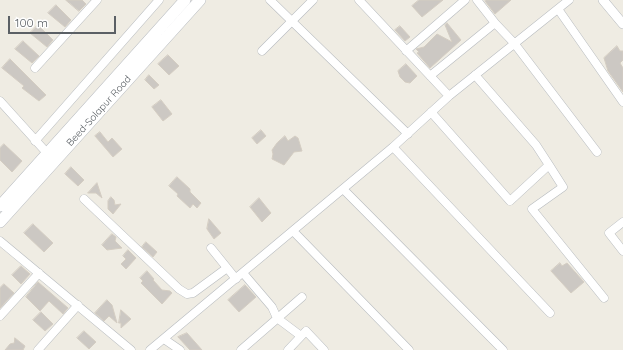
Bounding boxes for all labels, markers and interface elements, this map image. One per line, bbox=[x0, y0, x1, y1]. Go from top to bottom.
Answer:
scale bar bbox=[10, 8, 118, 34]
text: 100 m bbox=[15, 15, 48, 30]
street label: Beed-Solapur Road bbox=[64, 73, 134, 149]

